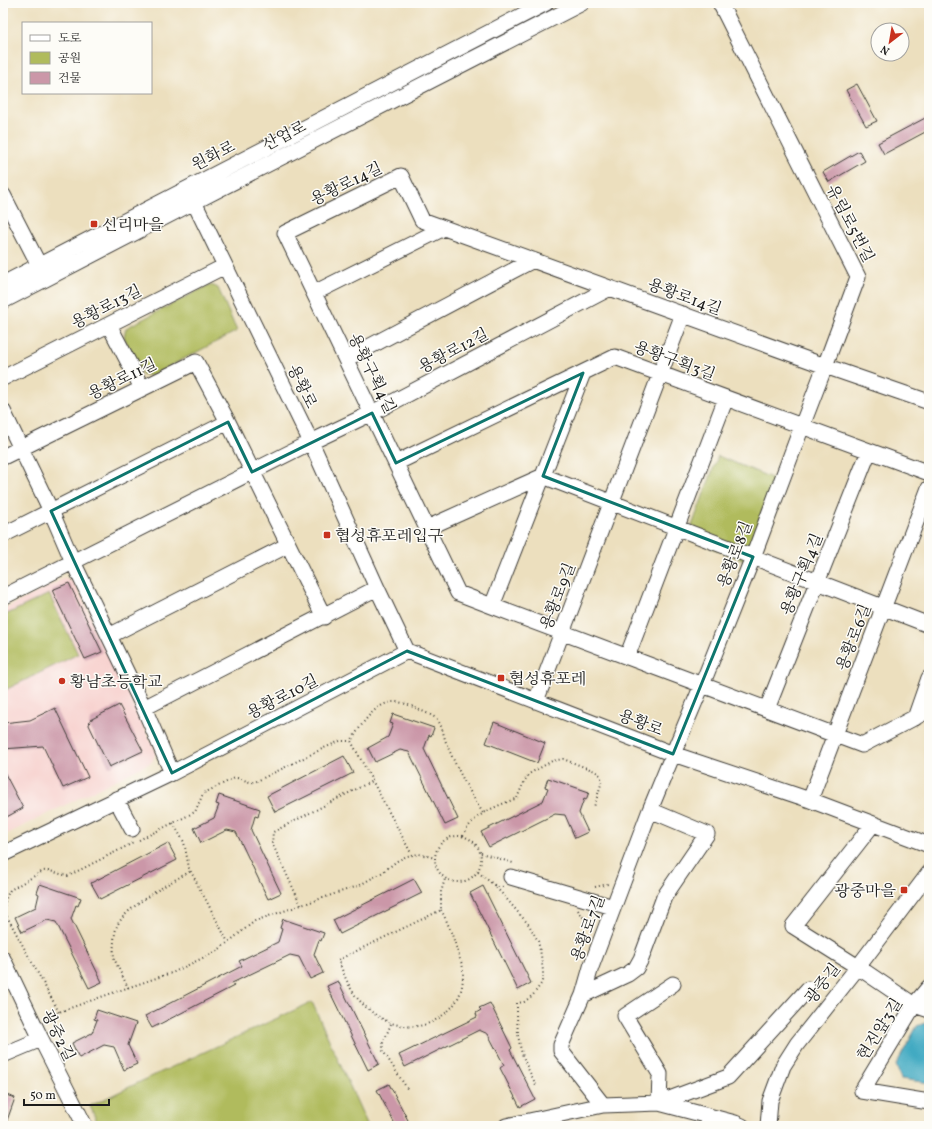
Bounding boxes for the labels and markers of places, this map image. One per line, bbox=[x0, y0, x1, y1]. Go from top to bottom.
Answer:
place label: 신리마을 bbox=[102, 215, 164, 237]
marker: 신리마을 bbox=[89, 219, 99, 229]
place label: 협성휴포레입구 bbox=[335, 526, 443, 548]
marker: 협성휴포레입구 bbox=[322, 530, 332, 540]
place label: 협성휴포레 bbox=[509, 669, 586, 691]
place label: 황남초등학교 bbox=[70, 672, 163, 694]
marker: 협성휴포레 bbox=[496, 673, 506, 683]
marker: 황남초등학교 bbox=[57, 676, 67, 686]
place label: 광중마을 bbox=[834, 881, 897, 903]
marker: 광중마을 bbox=[899, 885, 909, 895]

